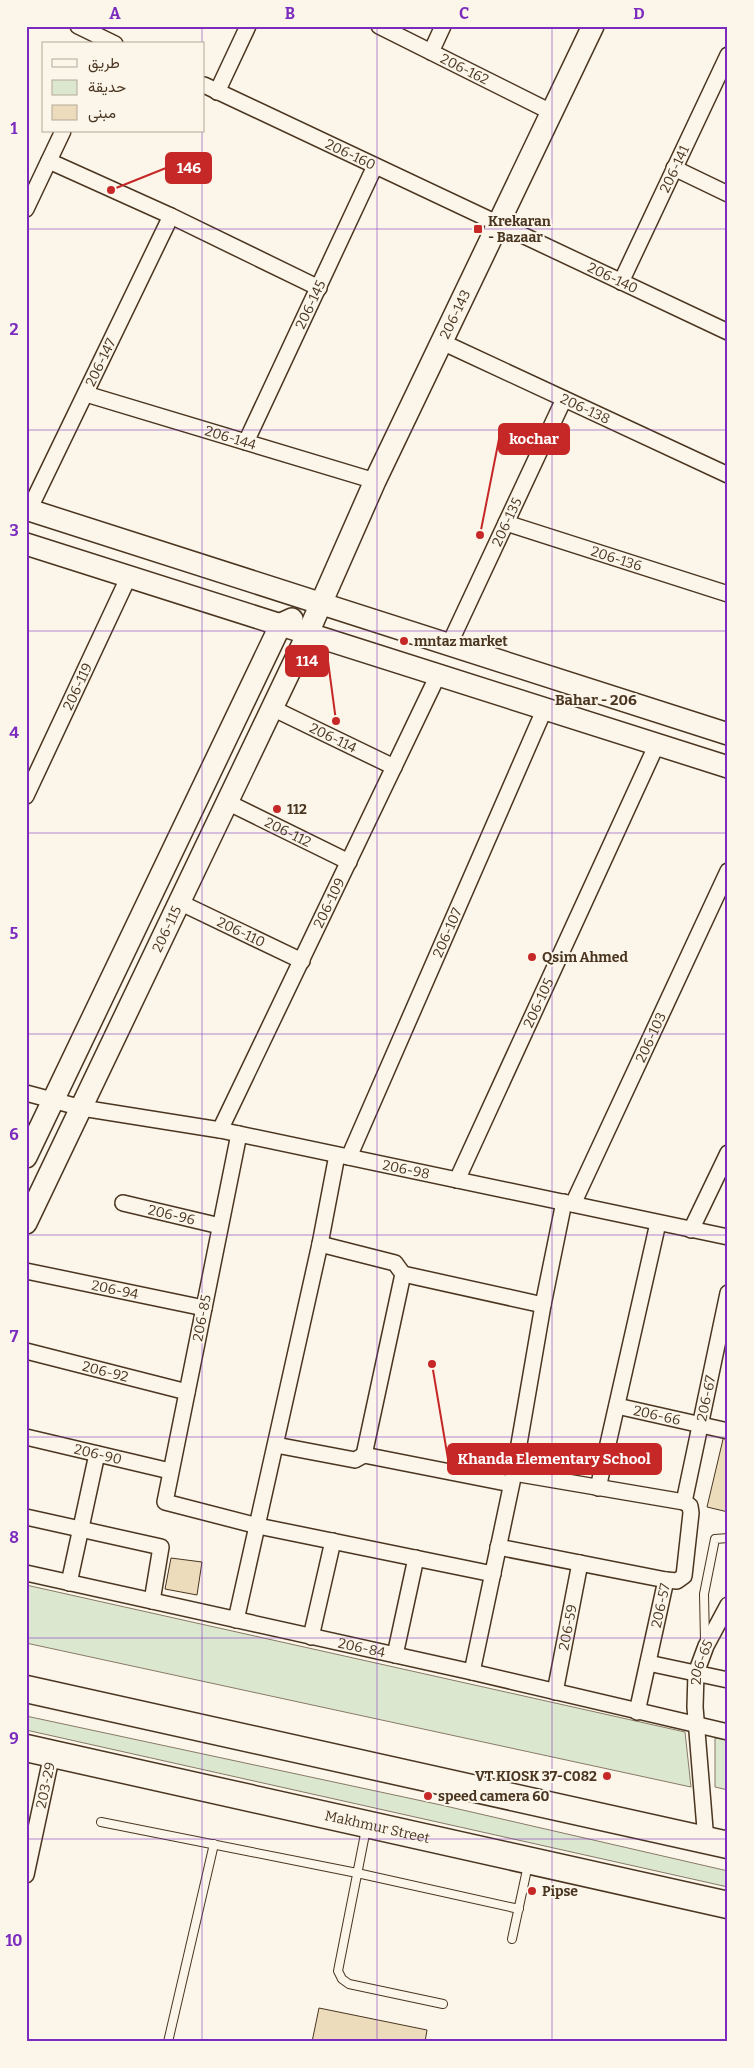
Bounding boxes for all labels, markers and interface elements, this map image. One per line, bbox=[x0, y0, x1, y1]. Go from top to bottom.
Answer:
text: A bbox=[109, 4, 121, 23]
text: B bbox=[285, 4, 295, 23]
text: C bbox=[459, 4, 469, 23]
text: D bbox=[633, 4, 645, 23]
legend bbox=[42, 42, 205, 132]
street label: 206-162 bbox=[438, 50, 492, 88]
text: طريق bbox=[88, 54, 120, 73]
text: حديقة bbox=[88, 78, 126, 96]
text: مبنى bbox=[88, 104, 116, 123]
text: 1 bbox=[11, 119, 18, 138]
street label: 206-160 bbox=[323, 135, 378, 173]
street label: 206-141 bbox=[656, 142, 693, 195]
callout: 146 bbox=[166, 153, 211, 183]
text: 146 bbox=[177, 159, 201, 177]
place label: Krekaran - Bazaar bbox=[488, 213, 551, 246]
marker: Krekaran - Bazaar bbox=[472, 223, 484, 235]
street label: 206-140 bbox=[585, 259, 641, 297]
street label: 206-145 bbox=[292, 277, 329, 331]
street label: 206-143 bbox=[436, 287, 474, 342]
text: 2 bbox=[9, 320, 19, 339]
street label: 206-147 bbox=[82, 336, 119, 389]
street label: 206-138 bbox=[558, 390, 613, 427]
street label: 206-144 bbox=[203, 422, 258, 453]
callout: kochar bbox=[499, 424, 569, 454]
text: kochar bbox=[509, 430, 559, 448]
street label: 206-135 bbox=[488, 495, 525, 549]
text: 3 bbox=[9, 521, 19, 540]
street label: 206-136 bbox=[589, 542, 644, 574]
place label: mntaz market bbox=[414, 633, 508, 650]
marker: mntaz market bbox=[398, 635, 410, 647]
callout: 114 bbox=[286, 646, 328, 676]
text: 114 bbox=[296, 652, 318, 670]
street label: 206-119 bbox=[59, 660, 96, 713]
district label: Bahar - 206 bbox=[555, 691, 637, 709]
street label: 206-114 bbox=[307, 719, 360, 756]
text: 4 bbox=[9, 723, 19, 742]
place label: 112 bbox=[287, 801, 307, 818]
marker: 112 bbox=[271, 803, 283, 815]
street label: 206-112 bbox=[262, 813, 314, 851]
street label: 206-109 bbox=[310, 875, 348, 931]
street label: 206-115 bbox=[148, 903, 185, 955]
street label: 206-107 bbox=[429, 905, 465, 960]
street label: 206-110 bbox=[215, 913, 268, 951]
text: 5 bbox=[10, 924, 19, 943]
place label: Qsim Ahmed bbox=[542, 949, 628, 966]
marker: Qsim Ahmed bbox=[526, 951, 538, 963]
street label: 206-105 bbox=[520, 975, 557, 1030]
street label: 206-103 bbox=[632, 1009, 670, 1065]
text: 6 bbox=[9, 1125, 19, 1144]
street label: 206-98 bbox=[381, 1156, 431, 1182]
street label: 206-96 bbox=[147, 1201, 197, 1228]
street label: 206-94 bbox=[90, 1276, 140, 1303]
street label: 206-85 bbox=[189, 1293, 215, 1343]
text: 7 bbox=[10, 1327, 19, 1346]
street label: 206-92 bbox=[81, 1357, 130, 1385]
street label: 206-67 bbox=[693, 1374, 719, 1423]
street label: 206-66 bbox=[632, 1401, 682, 1429]
street label: 206-90 bbox=[73, 1440, 124, 1468]
callout: Khanda Elementary School bbox=[448, 1444, 661, 1474]
text: Khanda Elementary School bbox=[457, 1450, 651, 1468]
text: 8 bbox=[9, 1528, 19, 1547]
street label: 206-57 bbox=[647, 1582, 674, 1629]
street label: 206-59 bbox=[555, 1603, 580, 1652]
street label: 206-84 bbox=[337, 1634, 387, 1661]
street label: 206-65 bbox=[687, 1637, 716, 1685]
text: 9 bbox=[9, 1729, 19, 1748]
street label: 203-29 bbox=[32, 1760, 59, 1810]
place label: VT KIOSK 37-C082 bbox=[475, 1768, 597, 1785]
marker: VT KIOSK 37-C082 bbox=[601, 1770, 613, 1782]
place label: speed camera 60 bbox=[438, 1788, 549, 1805]
marker: speed camera 60 bbox=[422, 1790, 434, 1802]
street label: Makhmur Street bbox=[323, 1807, 431, 1847]
place label: Pipse bbox=[542, 1883, 578, 1900]
marker: Pipse bbox=[526, 1885, 538, 1897]
text: 10 bbox=[5, 1931, 23, 1950]

